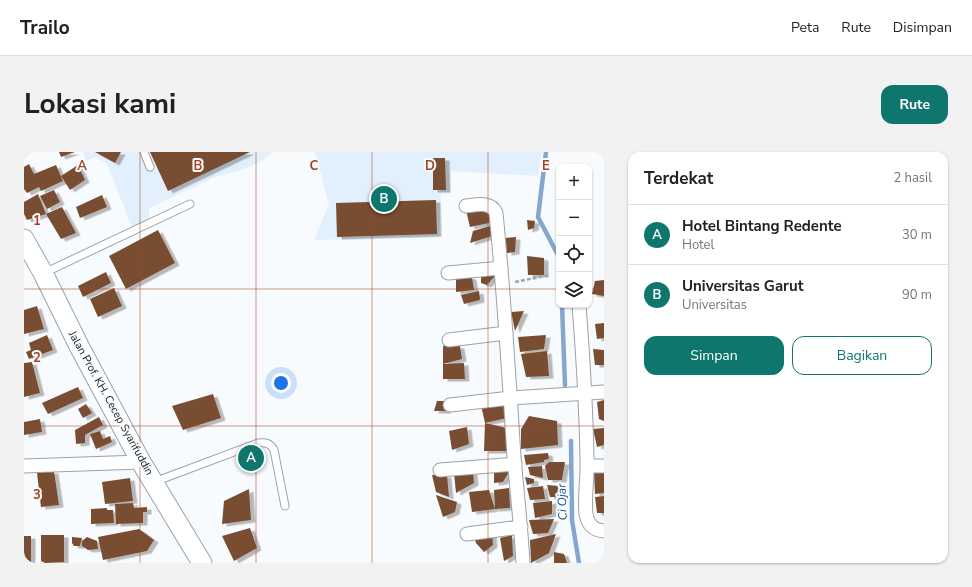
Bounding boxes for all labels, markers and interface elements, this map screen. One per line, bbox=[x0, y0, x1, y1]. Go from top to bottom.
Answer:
text: Trailo bbox=[20, 15, 70, 41]
text: Peta bbox=[791, 18, 819, 37]
text: Rute bbox=[841, 18, 871, 37]
text: Disimpan bbox=[893, 18, 952, 37]
text: Lokasi kami bbox=[24, 85, 176, 123]
button: Rute bbox=[881, 85, 948, 124]
text: A bbox=[77, 157, 87, 175]
text: B bbox=[194, 157, 203, 175]
text: C bbox=[310, 157, 319, 175]
text: D bbox=[425, 157, 435, 175]
text: E bbox=[542, 157, 550, 175]
map controls bbox=[556, 164, 592, 308]
button: + bbox=[556, 164, 592, 200]
text: Terdekat bbox=[644, 167, 713, 190]
text: 2 hasil bbox=[893, 169, 932, 187]
pin: B bbox=[371, 184, 397, 214]
button: − bbox=[556, 200, 592, 236]
text: 1 bbox=[33, 212, 41, 230]
text: Hotel Bintang Redente bbox=[682, 216, 842, 236]
text: A bbox=[652, 226, 662, 244]
text: 30 m bbox=[902, 226, 932, 244]
button: locate bbox=[556, 236, 592, 272]
text: Hotel bbox=[682, 236, 714, 254]
button: layers bbox=[556, 272, 592, 308]
text: Universitas Garut bbox=[682, 276, 803, 296]
text: B bbox=[653, 286, 661, 304]
text: 90 m bbox=[902, 286, 932, 304]
text: Universitas bbox=[682, 296, 747, 314]
street label: Jalan Prof. KH. Cecep Syarifuddin bbox=[65, 327, 157, 478]
button: Simpan bbox=[644, 336, 784, 375]
button: Bagikan bbox=[792, 336, 932, 375]
text: 2 bbox=[33, 349, 41, 367]
your location bbox=[271, 373, 291, 393]
pin: A bbox=[238, 443, 264, 473]
water label: Ci Ojar bbox=[553, 483, 571, 521]
text: 3 bbox=[33, 486, 41, 504]

